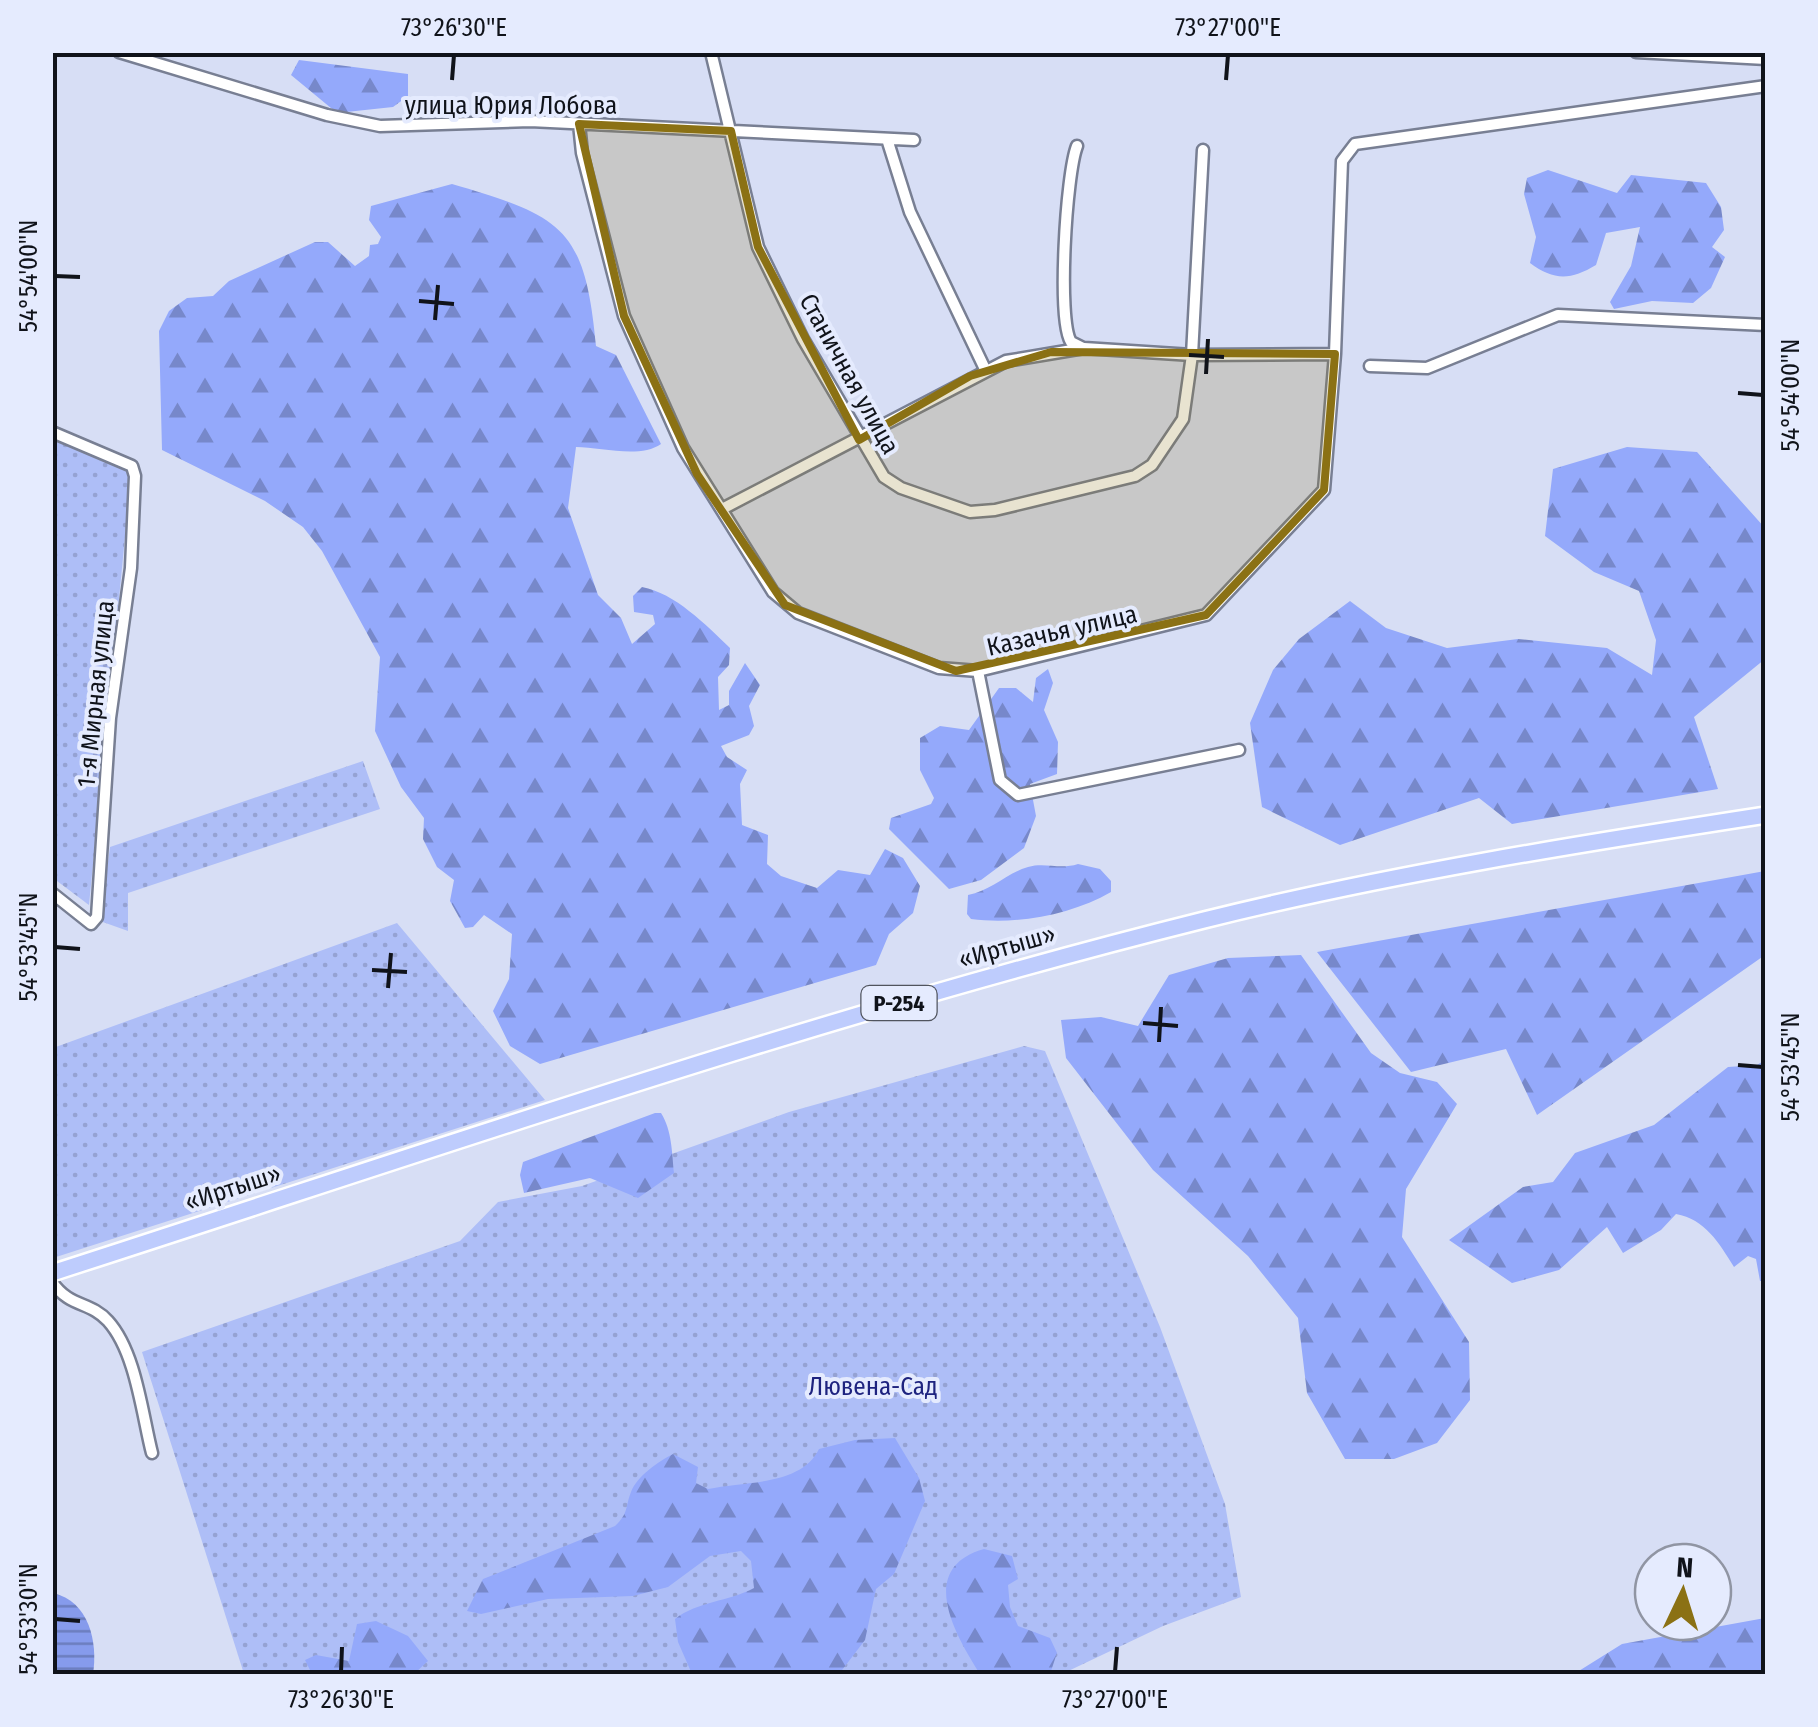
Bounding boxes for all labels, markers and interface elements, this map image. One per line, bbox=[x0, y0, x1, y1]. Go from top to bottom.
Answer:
text: 73°26'30"E bbox=[401, 13, 507, 43]
text: 73°27'00"E bbox=[1175, 13, 1281, 43]
street label: улица Юрия Лобова bbox=[405, 91, 617, 121]
text: 54°54'00"N bbox=[14, 220, 44, 332]
street label: Станичная улица bbox=[793, 289, 905, 459]
text: 54°54'00"N bbox=[1776, 339, 1806, 451]
street label: 1-я Мирная улица bbox=[71, 599, 121, 789]
street label: Казачья улица bbox=[984, 599, 1140, 663]
text: 54°53'45"N bbox=[14, 892, 44, 1002]
street label: «Иртыш» bbox=[955, 919, 1059, 975]
road number: Р-254 bbox=[862, 986, 936, 1020]
text: 54°53'45"N bbox=[1776, 1012, 1806, 1122]
street label: «Иртыш» bbox=[181, 1158, 285, 1218]
park label: Лювена-Сад bbox=[808, 1372, 938, 1402]
north arrow bbox=[1633, 1542, 1733, 1642]
text: N bbox=[1675, 1551, 1694, 1585]
text: 54°53'30"N bbox=[14, 1563, 44, 1675]
text: 73°26'30"E bbox=[288, 1685, 394, 1715]
text: 73°27'00"E bbox=[1062, 1685, 1168, 1715]

